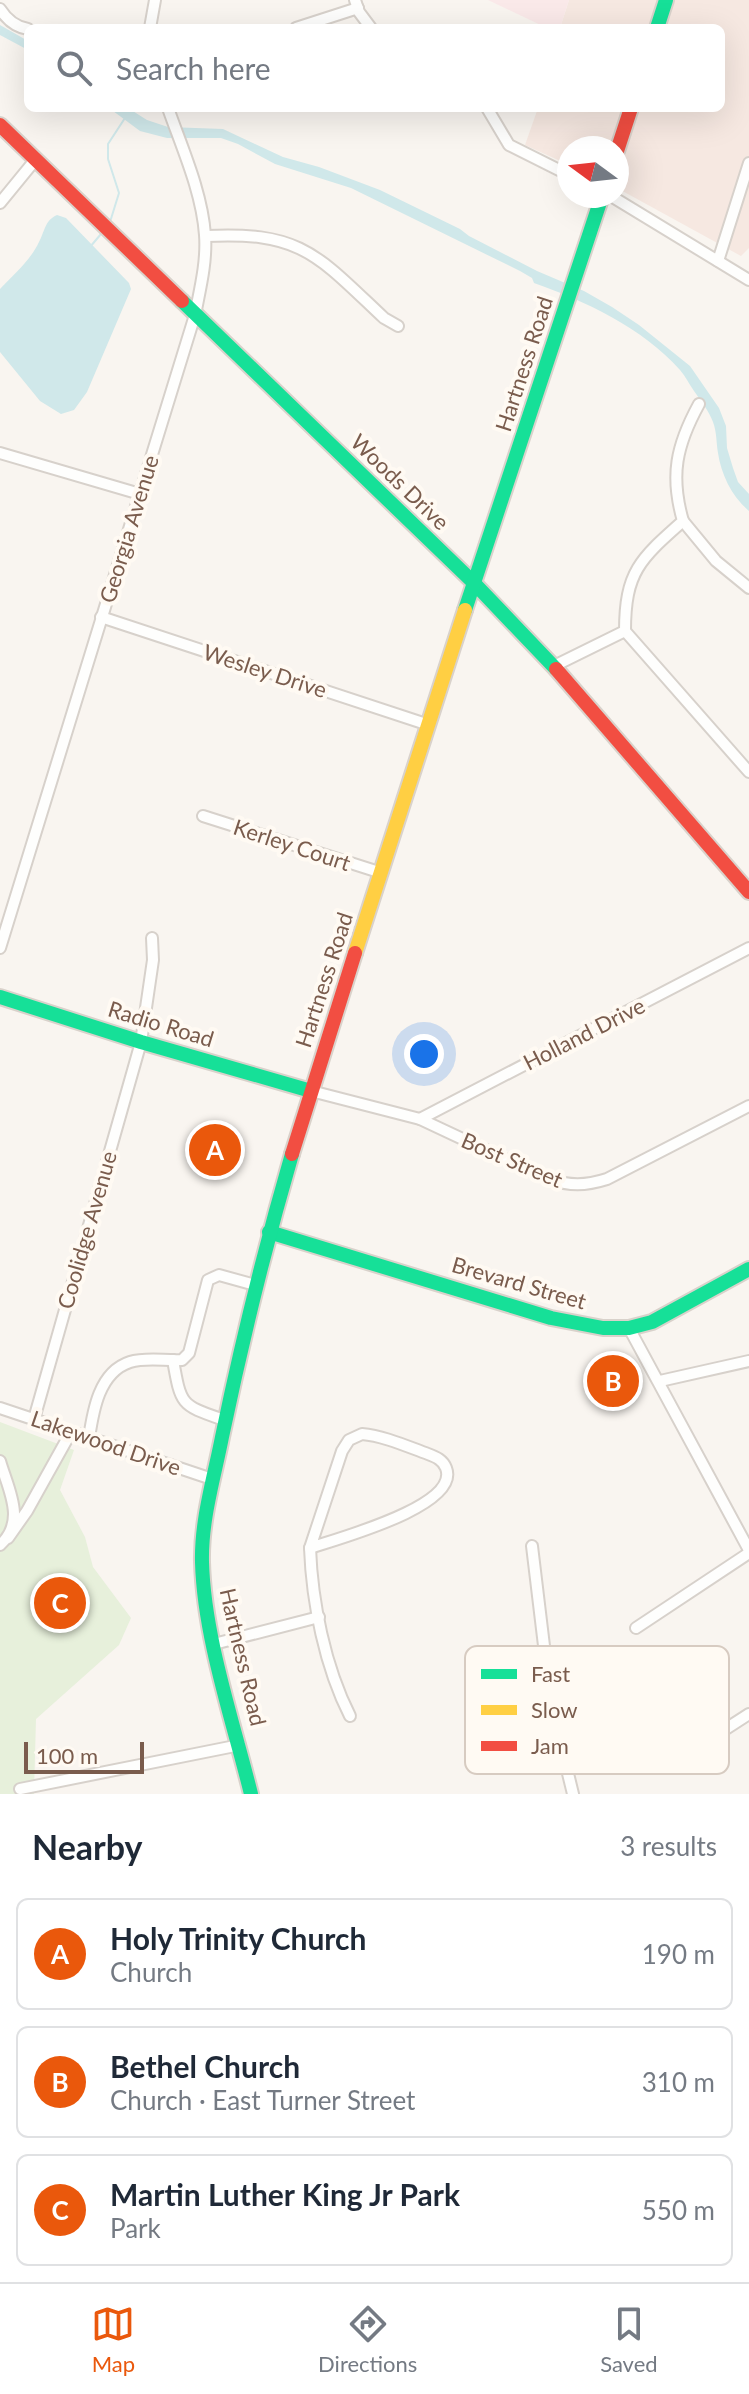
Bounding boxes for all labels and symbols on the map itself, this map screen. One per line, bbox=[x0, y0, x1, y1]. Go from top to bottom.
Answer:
north arrow bbox=[557, 136, 629, 208]
street label: Hartness Road bbox=[489, 293, 558, 435]
street label: Woods Drive bbox=[345, 428, 455, 535]
street label: Georgia Avenue bbox=[93, 452, 164, 606]
street label: Wesley Drive bbox=[200, 638, 330, 703]
street label: Kerley Court bbox=[230, 813, 354, 876]
street label: Hartness Road bbox=[289, 909, 358, 1051]
street label: Holland Drive bbox=[518, 991, 649, 1076]
street label: Radio Road bbox=[105, 995, 217, 1052]
your location bbox=[404, 1034, 444, 1074]
pin: A bbox=[189, 1120, 241, 1180]
street label: Bost Street bbox=[457, 1126, 567, 1193]
street label: Coolidge Avenue bbox=[51, 1148, 122, 1312]
street label: Brevard Street bbox=[449, 1250, 589, 1315]
pin: B bbox=[587, 1351, 639, 1411]
street label: Lakewood Drive bbox=[28, 1404, 185, 1481]
pin: C bbox=[34, 1573, 86, 1633]
street label: Hartness Road bbox=[215, 1585, 272, 1728]
legend bbox=[465, 1646, 729, 1774]
text: Fast bbox=[531, 1660, 570, 1687]
text: Slow bbox=[531, 1696, 578, 1723]
text: Jam bbox=[531, 1732, 569, 1759]
scale bar bbox=[24, 1738, 144, 1774]

